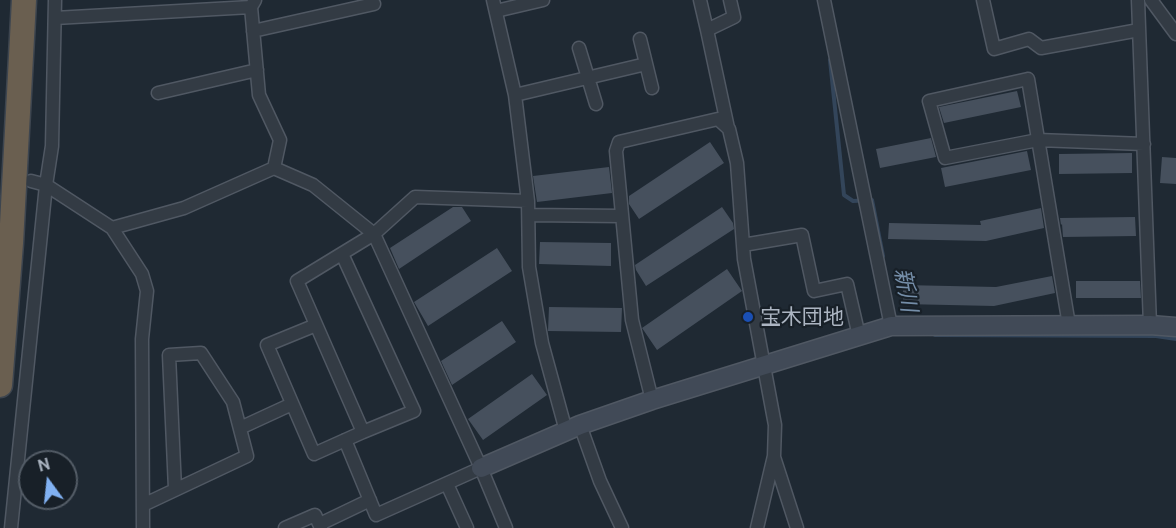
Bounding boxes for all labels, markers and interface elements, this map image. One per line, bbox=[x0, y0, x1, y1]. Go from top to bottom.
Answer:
water label: 新川 bbox=[889, 266, 923, 314]
place label: 宝木団地 bbox=[760, 304, 844, 330]
marker: 宝木団地 bbox=[741, 310, 755, 324]
north arrow bbox=[18, 450, 78, 510]
text: N bbox=[36, 454, 52, 475]

